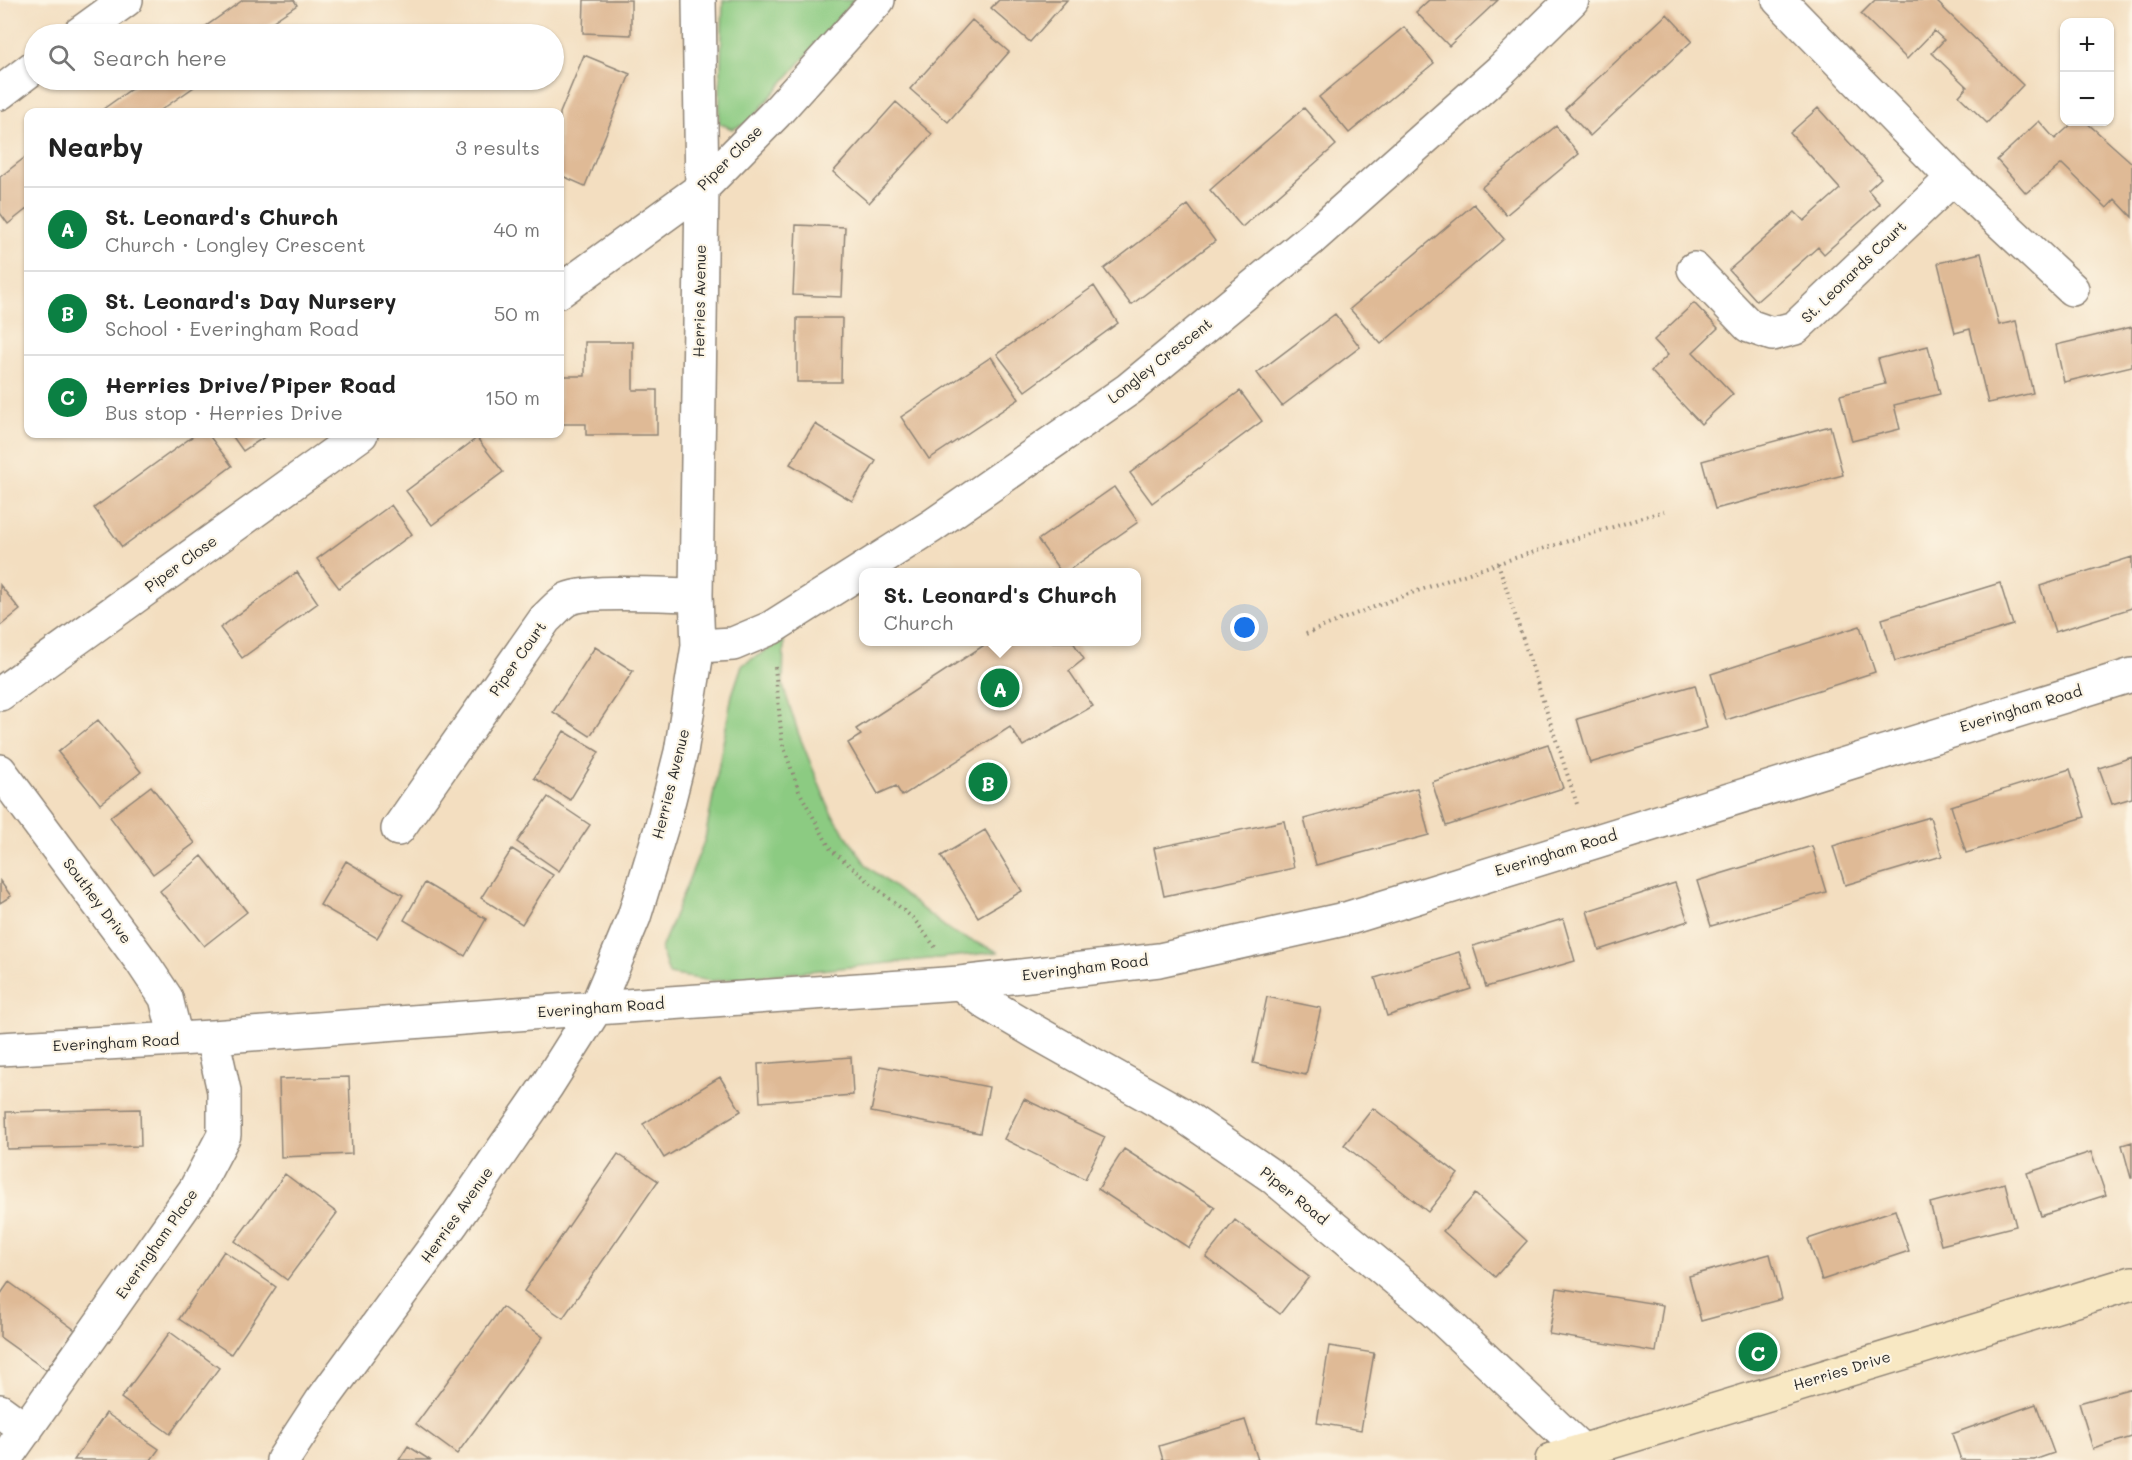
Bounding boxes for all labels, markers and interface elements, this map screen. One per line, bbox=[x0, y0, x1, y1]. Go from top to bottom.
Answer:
map controls bbox=[2060, 18, 2114, 126]
button: + bbox=[2060, 18, 2114, 72]
search box bbox=[24, 24, 564, 90]
icon: search bbox=[45, 41, 78, 74]
text: Search here bbox=[93, 43, 227, 72]
button: − bbox=[2060, 72, 2114, 126]
street label: Piper Close bbox=[692, 120, 766, 194]
text: Nearby bbox=[48, 130, 143, 164]
text: 3 results bbox=[455, 134, 540, 160]
text: St. Leonard's Church bbox=[105, 202, 338, 231]
text: A bbox=[61, 216, 74, 242]
text: 40 m bbox=[494, 216, 540, 242]
street label: St. Leonards Court bbox=[1796, 216, 1910, 327]
text: Church · Longley Crescent bbox=[105, 231, 366, 257]
street label: Herries Avenue bbox=[688, 244, 710, 358]
text: St. Leonard's Day Nursery bbox=[105, 286, 396, 315]
text: B bbox=[61, 300, 74, 326]
text: 50 m bbox=[494, 300, 540, 326]
street label: Longley Crescent bbox=[1103, 313, 1216, 407]
text: School · Everingham Road bbox=[105, 315, 359, 341]
text: Herries Drive/Piper Road bbox=[105, 370, 396, 399]
text: C bbox=[60, 384, 75, 410]
text: 150 m bbox=[485, 384, 540, 410]
text: Bus stop · Herries Drive bbox=[105, 399, 343, 425]
street label: Piper Close bbox=[140, 530, 221, 596]
popup bbox=[859, 568, 1141, 646]
text: St. Leonard's Church bbox=[884, 580, 1116, 609]
text: Church bbox=[884, 609, 953, 635]
your location bbox=[1230, 613, 1259, 642]
street label: Piper Court bbox=[484, 617, 550, 700]
pin: A bbox=[980, 666, 1020, 710]
street label: Everingham Road bbox=[1957, 680, 2084, 736]
street label: Herries Avenue bbox=[647, 727, 693, 841]
pin: B bbox=[968, 760, 1008, 804]
street label: Everingham Road bbox=[1492, 824, 1619, 880]
street label: Southey Drive bbox=[59, 854, 137, 947]
street label: Everingham Road bbox=[1021, 949, 1149, 985]
street label: Everingham Road bbox=[537, 993, 665, 1021]
street label: Everingham Road bbox=[52, 1029, 180, 1055]
street label: Herries Avenue bbox=[416, 1162, 497, 1266]
street label: Piper Road bbox=[1256, 1162, 1333, 1229]
street label: Everingham Place bbox=[111, 1184, 202, 1302]
pin: C bbox=[1738, 1330, 1778, 1374]
street label: Herries Drive bbox=[1791, 1346, 1893, 1394]

